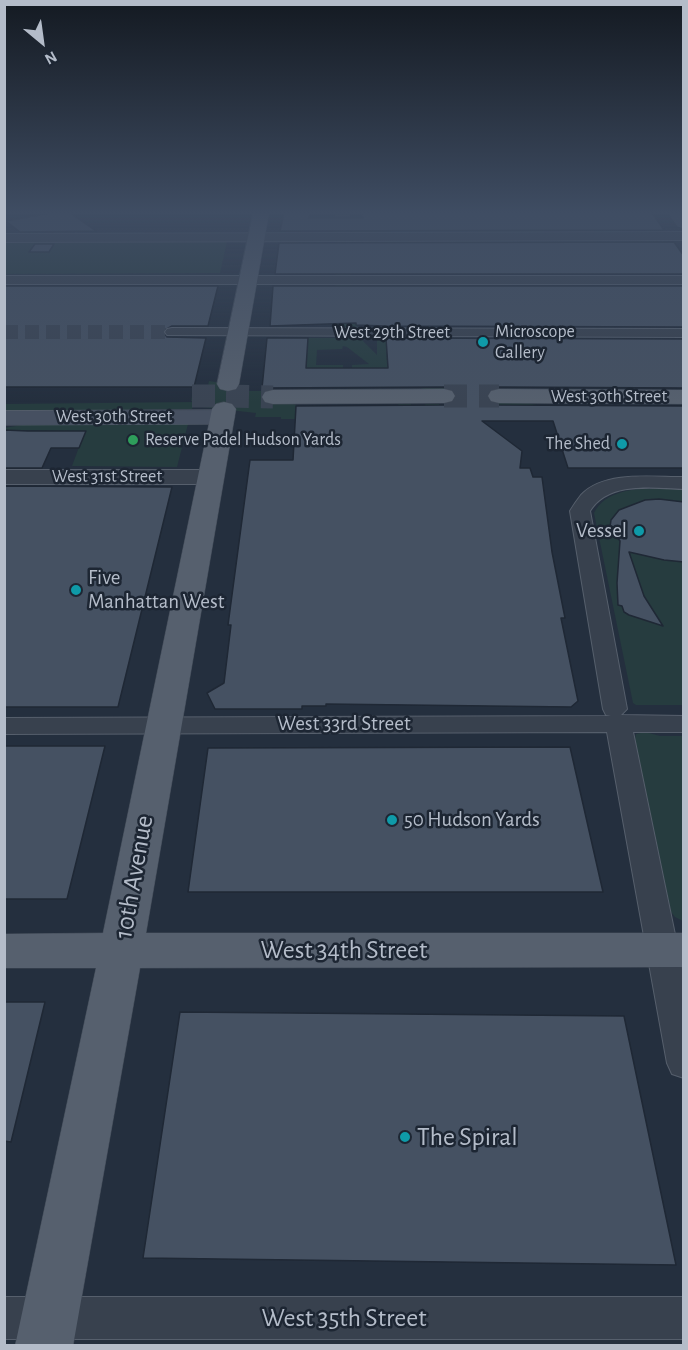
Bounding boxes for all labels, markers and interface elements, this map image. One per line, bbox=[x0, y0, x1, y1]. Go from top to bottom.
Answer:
north arrow bbox=[12, 12, 72, 72]
text: N bbox=[42, 48, 59, 67]
place label: Microscope Gallery bbox=[495, 321, 575, 364]
street label: West 29th Street bbox=[334, 322, 450, 344]
marker: Microscope Gallery bbox=[476, 335, 490, 349]
street label: West 30th Street bbox=[551, 386, 667, 408]
street label: West 30th Street bbox=[56, 406, 172, 428]
place label: Reserve Padel Hudson Yards bbox=[145, 429, 341, 451]
marker: Reserve Padel Hudson Yards bbox=[126, 433, 140, 447]
place label: The Shed bbox=[545, 433, 610, 455]
marker: The Shed bbox=[615, 437, 629, 451]
street label: West 31st Street bbox=[52, 466, 162, 488]
place label: Vessel bbox=[576, 518, 627, 544]
marker: Vessel bbox=[632, 524, 646, 538]
place label: Five Manhattan West bbox=[88, 565, 224, 615]
marker: Five Manhattan West bbox=[69, 583, 83, 597]
street label: West 33rd Street bbox=[277, 711, 411, 737]
place label: 50 Hudson Yards bbox=[404, 807, 540, 833]
street label: 10th Avenue bbox=[108, 813, 160, 941]
marker: 50 Hudson Yards bbox=[385, 813, 399, 827]
street label: West 34th Street bbox=[261, 934, 427, 966]
place label: The Spiral bbox=[417, 1121, 518, 1153]
marker: The Spiral bbox=[398, 1130, 412, 1144]
street label: West 35th Street bbox=[261, 1302, 427, 1334]

